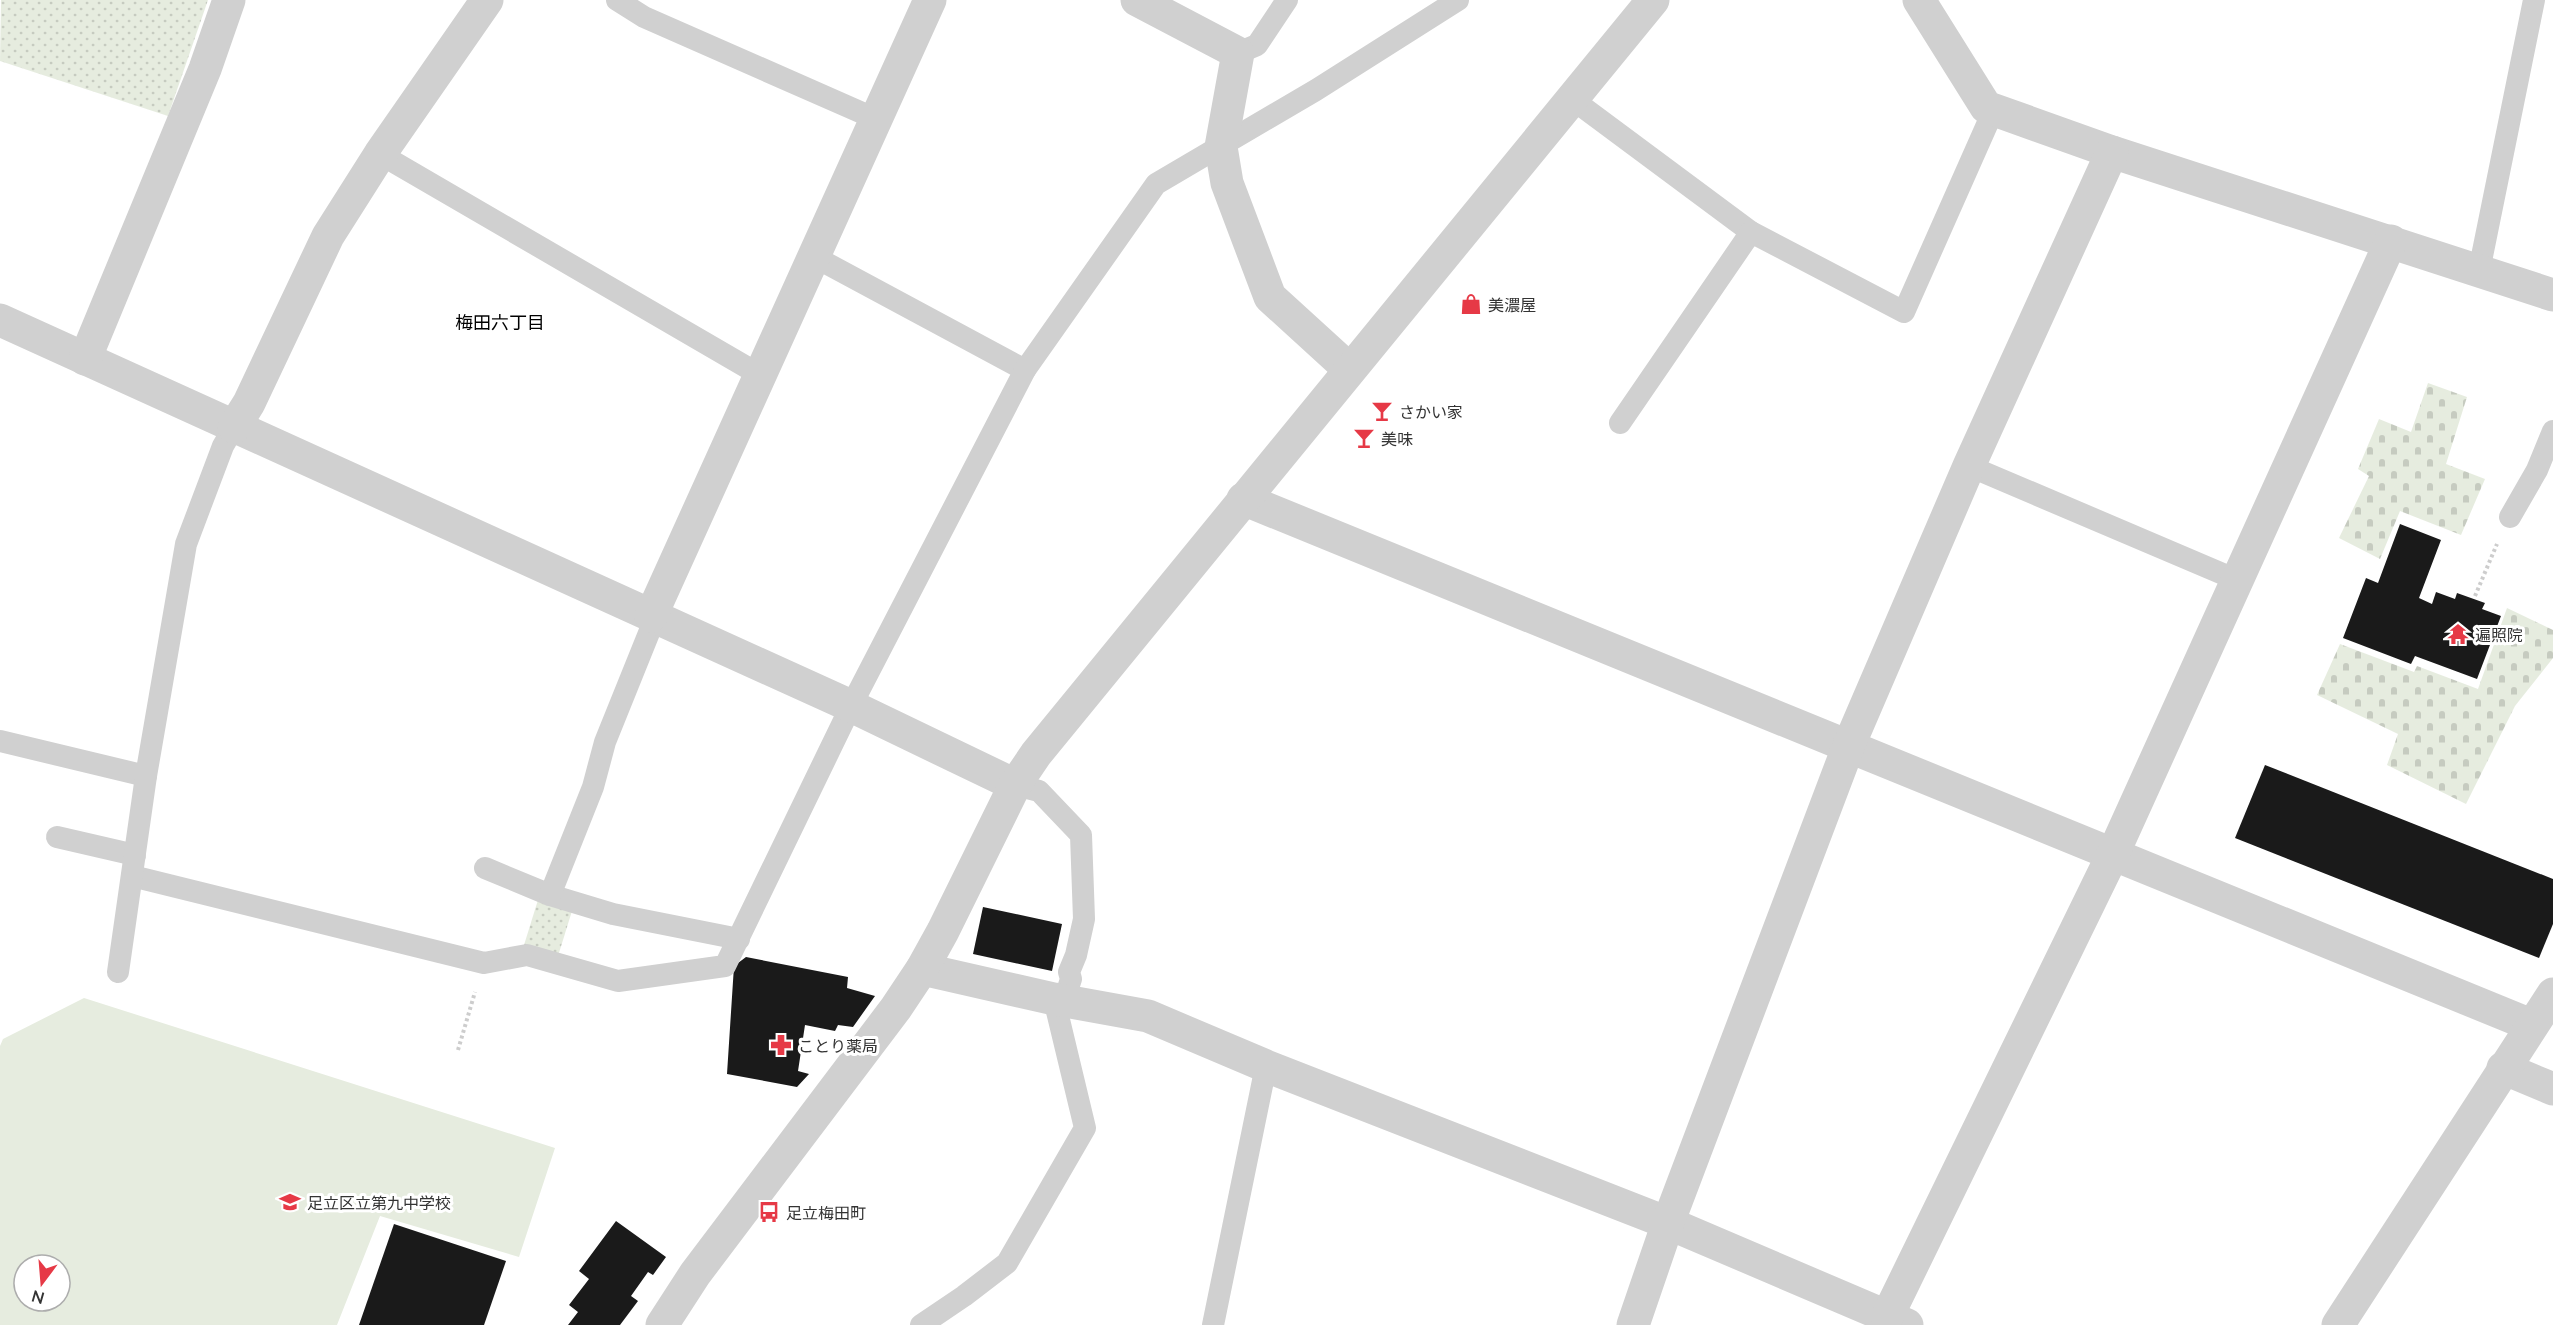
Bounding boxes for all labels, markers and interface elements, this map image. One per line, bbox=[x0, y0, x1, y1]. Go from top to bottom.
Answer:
shop icon: 美濃屋 bbox=[1459, 292, 1483, 316]
place label: 美濃屋 bbox=[1488, 295, 1536, 314]
district label: 梅田六丁目 bbox=[455, 311, 545, 333]
bar icon: さかい家 bbox=[1370, 399, 1394, 423]
place label: さかい家 bbox=[1399, 402, 1463, 421]
bar icon: 美味 bbox=[1352, 426, 1376, 450]
place label: 美味 bbox=[1381, 429, 1413, 448]
temple icon: 遍照院 bbox=[2446, 622, 2470, 646]
place label: 遍照院 bbox=[2475, 625, 2523, 644]
pharmacy icon: ことり薬局 bbox=[769, 1033, 793, 1057]
place label: ことり薬局 bbox=[798, 1036, 878, 1055]
school or university icon: 足立区立第九中学校 bbox=[278, 1190, 302, 1214]
place label: 足立区立第九中学校 bbox=[307, 1193, 451, 1212]
bus stop icon: 足立梅田町 bbox=[757, 1200, 781, 1224]
place label: 足立梅田町 bbox=[786, 1203, 866, 1222]
north arrow bbox=[12, 1253, 72, 1313]
text: N bbox=[29, 1287, 46, 1309]

